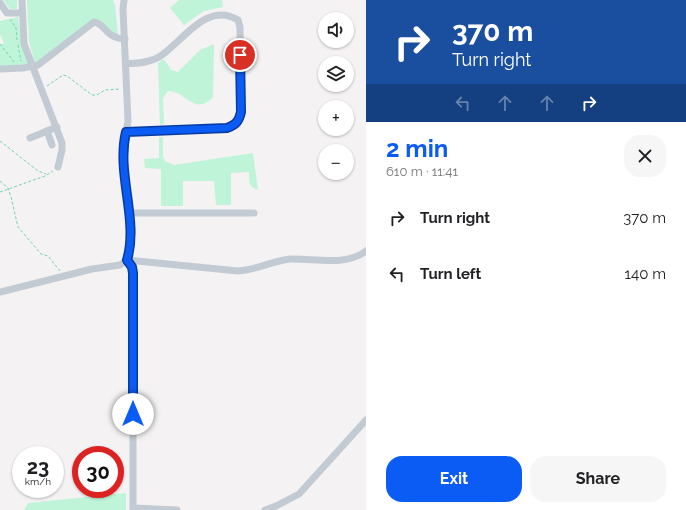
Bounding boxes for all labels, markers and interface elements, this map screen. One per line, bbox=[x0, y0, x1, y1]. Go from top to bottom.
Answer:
map controls bbox=[318, 12, 354, 180]
button: sound bbox=[318, 12, 354, 48]
text: 370 m bbox=[452, 15, 533, 48]
icon: right bbox=[386, 16, 438, 68]
pin bbox=[223, 38, 257, 72]
icon: arrive bbox=[229, 44, 251, 66]
text: Turn right bbox=[452, 49, 531, 70]
button: layers bbox=[318, 56, 354, 92]
icon: left bbox=[452, 92, 474, 114]
icon: ahead bbox=[494, 92, 516, 114]
icon: ahead bbox=[536, 92, 558, 114]
icon: right bbox=[578, 92, 600, 114]
button: + bbox=[318, 100, 354, 136]
text: 2 min bbox=[386, 134, 448, 163]
button: close bbox=[624, 135, 666, 177]
button: − bbox=[318, 144, 354, 180]
text: 610 m · 11:41 bbox=[386, 164, 458, 179]
icon: right bbox=[386, 207, 408, 229]
text: Turn right bbox=[420, 209, 490, 227]
text: 370 m bbox=[623, 209, 666, 227]
icon: left bbox=[386, 263, 408, 285]
text: Turn left bbox=[420, 265, 481, 283]
text: 140 m bbox=[625, 265, 666, 283]
position arrow bbox=[112, 393, 154, 435]
speed limit sign: 30 bbox=[72, 446, 124, 498]
text: 23 bbox=[27, 455, 49, 479]
button: Exit bbox=[386, 456, 522, 502]
button: Share bbox=[530, 456, 666, 502]
text: km/h bbox=[25, 476, 51, 487]

